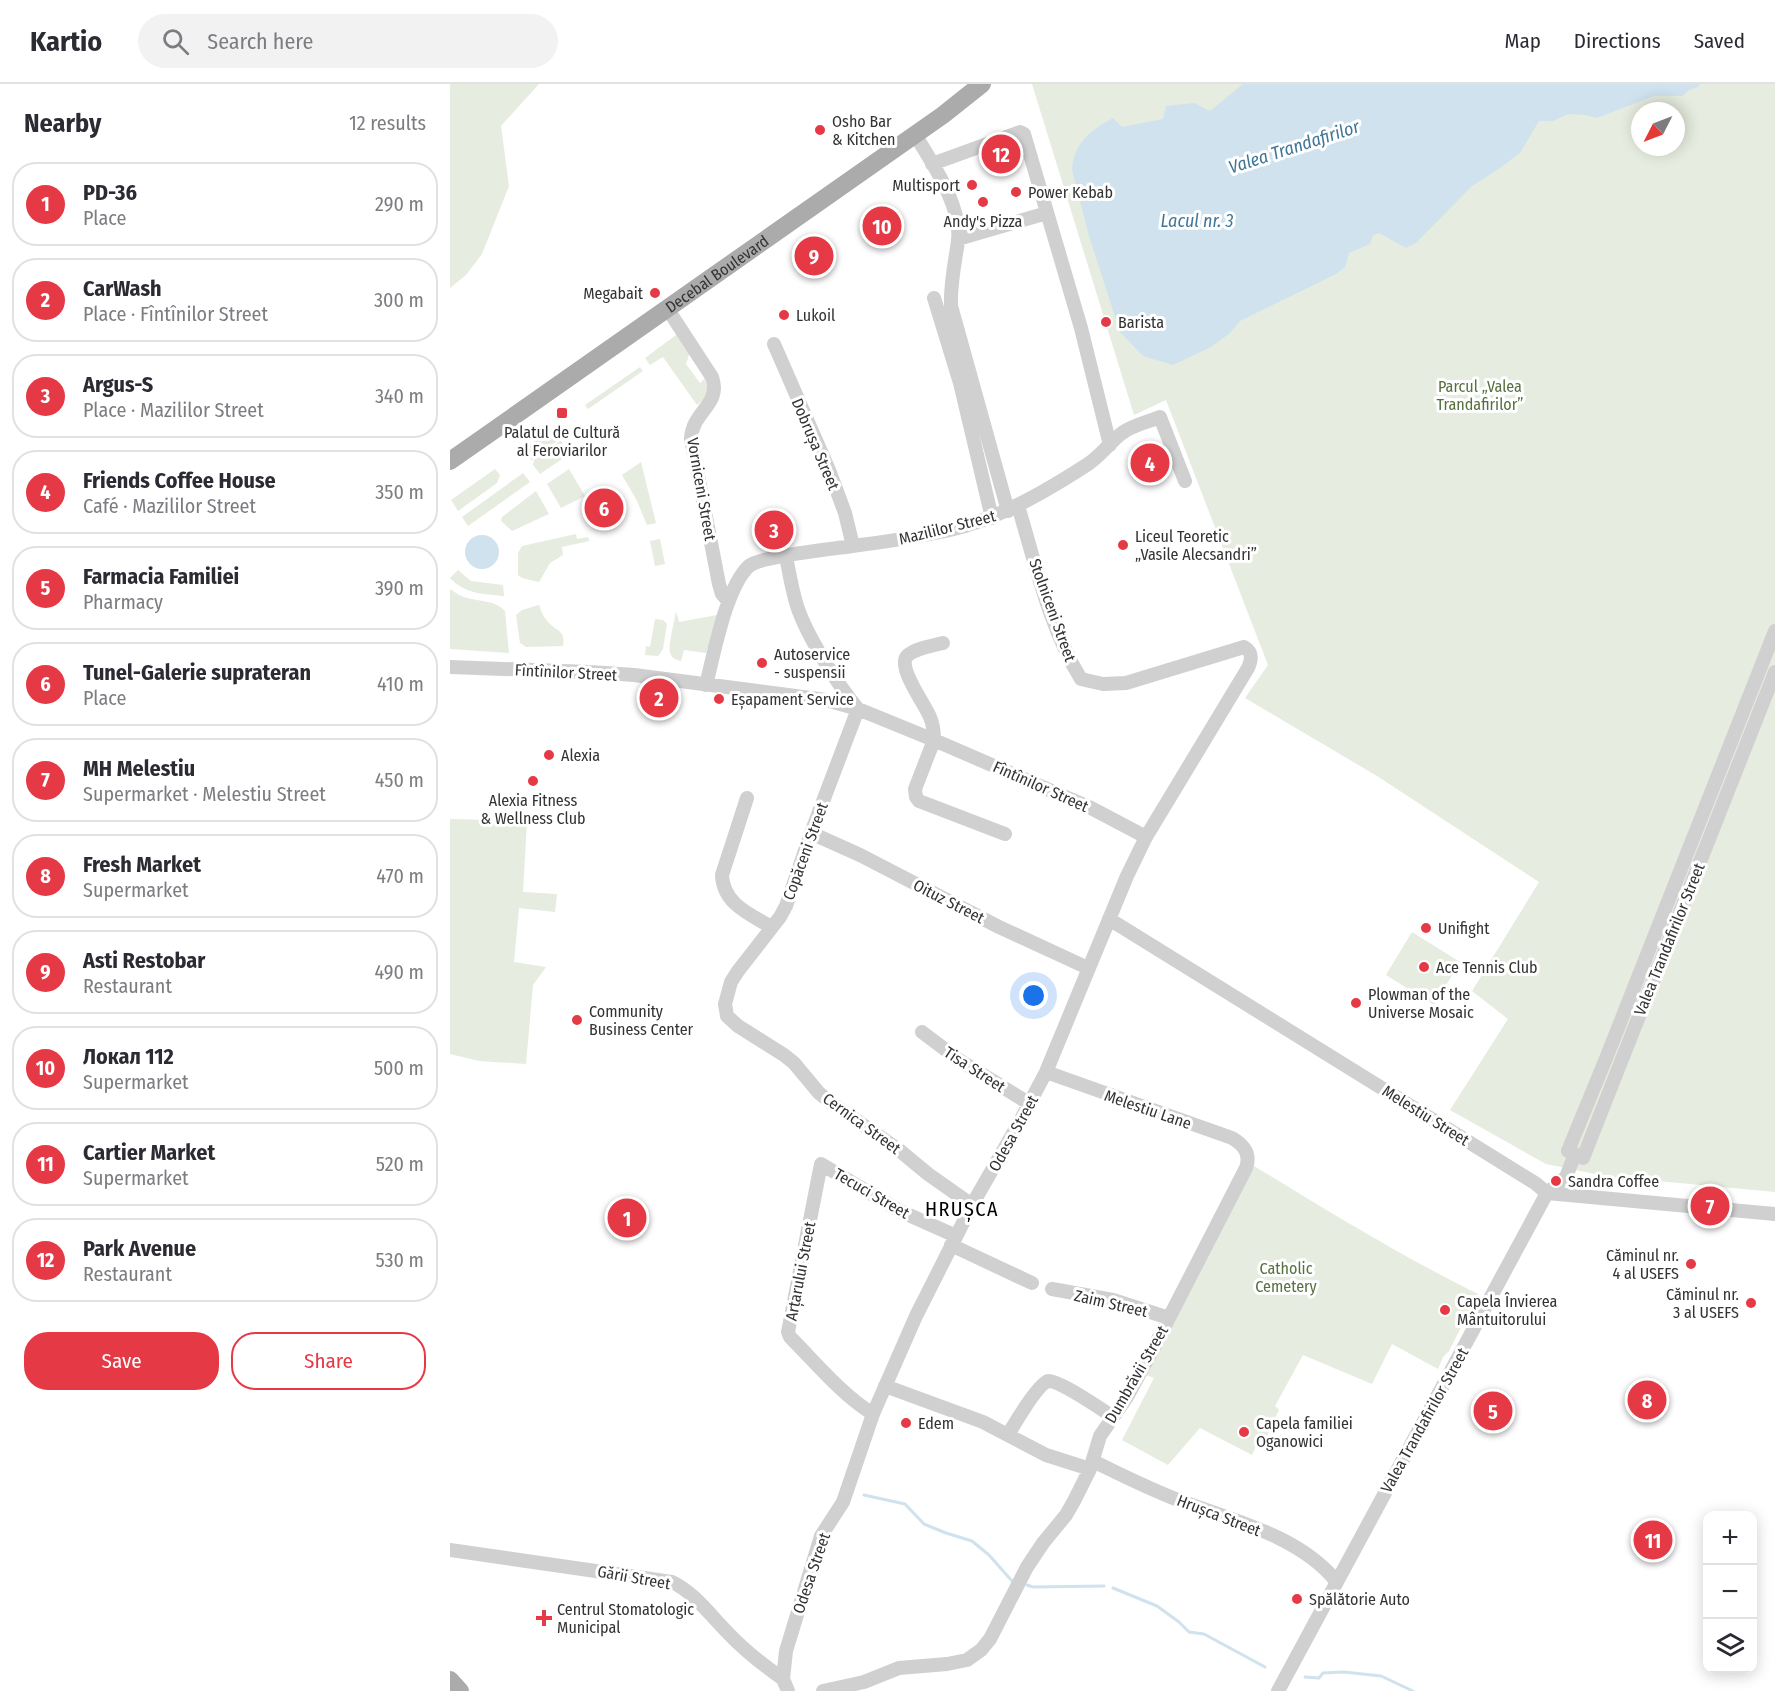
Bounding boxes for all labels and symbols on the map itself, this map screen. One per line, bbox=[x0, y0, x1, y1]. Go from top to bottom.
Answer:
north arrow bbox=[1631, 102, 1685, 156]
place label: Osho Bar & Kitchen bbox=[832, 112, 896, 149]
water label: Valea Trandafirilor bbox=[1226, 115, 1363, 179]
marker: Osho Bar & Kitchen bbox=[813, 123, 827, 137]
pin: 12 bbox=[982, 132, 1020, 176]
place label: Multisport bbox=[892, 176, 961, 195]
marker: Multisport bbox=[965, 178, 979, 192]
place label: Power Kebab bbox=[1028, 183, 1113, 202]
marker: Power Kebab bbox=[1009, 185, 1023, 199]
marker: Andy's Pizza bbox=[976, 195, 990, 209]
pin: 10 bbox=[862, 204, 902, 248]
water label: Lacul nr. 3 bbox=[1161, 210, 1233, 232]
place label: Andy's Pizza bbox=[944, 212, 1023, 231]
street label: Decebal Boulevard bbox=[662, 231, 772, 317]
pin: 9 bbox=[794, 234, 834, 279]
place label: Megabait bbox=[583, 284, 644, 303]
marker: Megabait bbox=[648, 286, 662, 300]
place label: Lukoil bbox=[796, 306, 835, 325]
marker: Lukoil bbox=[777, 308, 791, 322]
place label: Barista bbox=[1118, 313, 1164, 332]
marker: Barista bbox=[1099, 315, 1113, 329]
park label: Parcul „Valea Trandafirilor” bbox=[1436, 377, 1524, 414]
street label: Dobrușa Street bbox=[787, 395, 844, 494]
marker: Palatul de Cultură al Feroviarilor bbox=[555, 406, 569, 420]
place label: Palatul de Cultură al Feroviarilor bbox=[504, 423, 620, 460]
street label: Vorniceni Street bbox=[683, 436, 720, 543]
pin: 4 bbox=[1130, 440, 1170, 485]
pin: 6 bbox=[584, 486, 624, 530]
street label: Mazililor Street bbox=[897, 506, 998, 549]
pin: 3 bbox=[754, 508, 794, 552]
place label: Liceul Teoretic „Vasile Alecsandri” bbox=[1135, 527, 1257, 564]
marker: Liceul Teoretic „Vasile Alecsandri” bbox=[1116, 538, 1130, 552]
street label: Stolniceni Street bbox=[1025, 556, 1080, 665]
place label: Autoservice - suspensii bbox=[774, 645, 850, 682]
marker: Autoservice - suspensii bbox=[755, 656, 769, 670]
street label: Fîntînilor Street bbox=[514, 660, 618, 685]
pin: 2 bbox=[640, 676, 678, 720]
place label: Eșapament Service bbox=[731, 690, 854, 710]
marker: Eșapament Service bbox=[712, 692, 726, 706]
place label: Alexia bbox=[561, 746, 600, 765]
marker: Alexia bbox=[542, 748, 556, 762]
street label: Fîntînilor Street bbox=[990, 757, 1092, 816]
marker: Alexia Fitness & Wellness Club bbox=[526, 774, 540, 788]
place label: Alexia Fitness & Wellness Club bbox=[480, 791, 586, 828]
street label: Copăceni Street bbox=[779, 799, 832, 903]
street label: Valea Trandafirilor Street bbox=[1630, 860, 1709, 1018]
street label: Oituz Street bbox=[910, 875, 988, 928]
place label: Unifight bbox=[1438, 919, 1490, 938]
marker: Unifight bbox=[1419, 921, 1433, 935]
place label: Ace Tennis Club bbox=[1436, 958, 1538, 977]
marker: Ace Tennis Club bbox=[1417, 960, 1431, 974]
your location bbox=[1019, 981, 1048, 1010]
place label: Plowman of the Universe Mosaic bbox=[1368, 985, 1474, 1022]
marker: Plowman of the Universe Mosaic bbox=[1349, 996, 1363, 1010]
place label: Community Business Center bbox=[589, 1002, 694, 1039]
marker: Community Business Center bbox=[570, 1013, 584, 1027]
street label: Tisa Street bbox=[941, 1043, 1010, 1097]
street label: Melestiu Street bbox=[1379, 1081, 1473, 1150]
street label: Melestiu Lane bbox=[1102, 1086, 1194, 1133]
street label: Cernica Street bbox=[819, 1089, 905, 1158]
street label: Odesa Street bbox=[985, 1091, 1043, 1175]
street label: Tecuci Street bbox=[831, 1164, 913, 1223]
place label: Sandra Coffee bbox=[1568, 1172, 1659, 1191]
marker: Sandra Coffee bbox=[1549, 1174, 1563, 1188]
pin: 7 bbox=[1690, 1184, 1730, 1228]
pin: 1 bbox=[608, 1196, 646, 1240]
district label: HRUȘCA bbox=[925, 1197, 999, 1222]
street label: Arțarului Street bbox=[782, 1219, 821, 1322]
place label: Căminul nr. 4 al USEFS bbox=[1606, 1246, 1679, 1283]
marker: Căminul nr. 4 al USEFS bbox=[1684, 1257, 1698, 1271]
park label: Catholic Cemetery bbox=[1255, 1259, 1318, 1296]
place label: Căminul nr. 3 al USEFS bbox=[1666, 1285, 1739, 1322]
street label: Zaim Street bbox=[1072, 1286, 1150, 1321]
place label: Capela Învierea Mântuitorului bbox=[1457, 1292, 1557, 1329]
marker: Căminul nr. 3 al USEFS bbox=[1744, 1296, 1758, 1310]
marker: Capela Învierea Mântuitorului bbox=[1438, 1303, 1452, 1317]
street label: Dumbrăvii Street bbox=[1101, 1321, 1172, 1426]
street label: Valea Trandafirilor Street bbox=[1377, 1344, 1473, 1496]
pin: 8 bbox=[1628, 1378, 1666, 1422]
pin: 5 bbox=[1474, 1388, 1512, 1434]
place label: Edem bbox=[918, 1414, 954, 1433]
place label: Capela familiei Oganowici bbox=[1256, 1414, 1353, 1451]
marker: Edem bbox=[899, 1416, 913, 1430]
marker: Capela familiei Oganowici bbox=[1237, 1425, 1251, 1439]
street label: Hrușca Street bbox=[1174, 1491, 1264, 1541]
pin: 11 bbox=[1634, 1518, 1672, 1562]
street label: Odesa Street bbox=[789, 1530, 834, 1616]
street label: Gării Street bbox=[596, 1562, 673, 1593]
place label: Spălătorie Auto bbox=[1309, 1590, 1410, 1609]
marker: Spălătorie Auto bbox=[1290, 1592, 1304, 1606]
place label: Centrul Stomatologic Municipal bbox=[557, 1600, 694, 1637]
marker: Centrul Stomatologic Municipal bbox=[535, 1609, 553, 1627]

